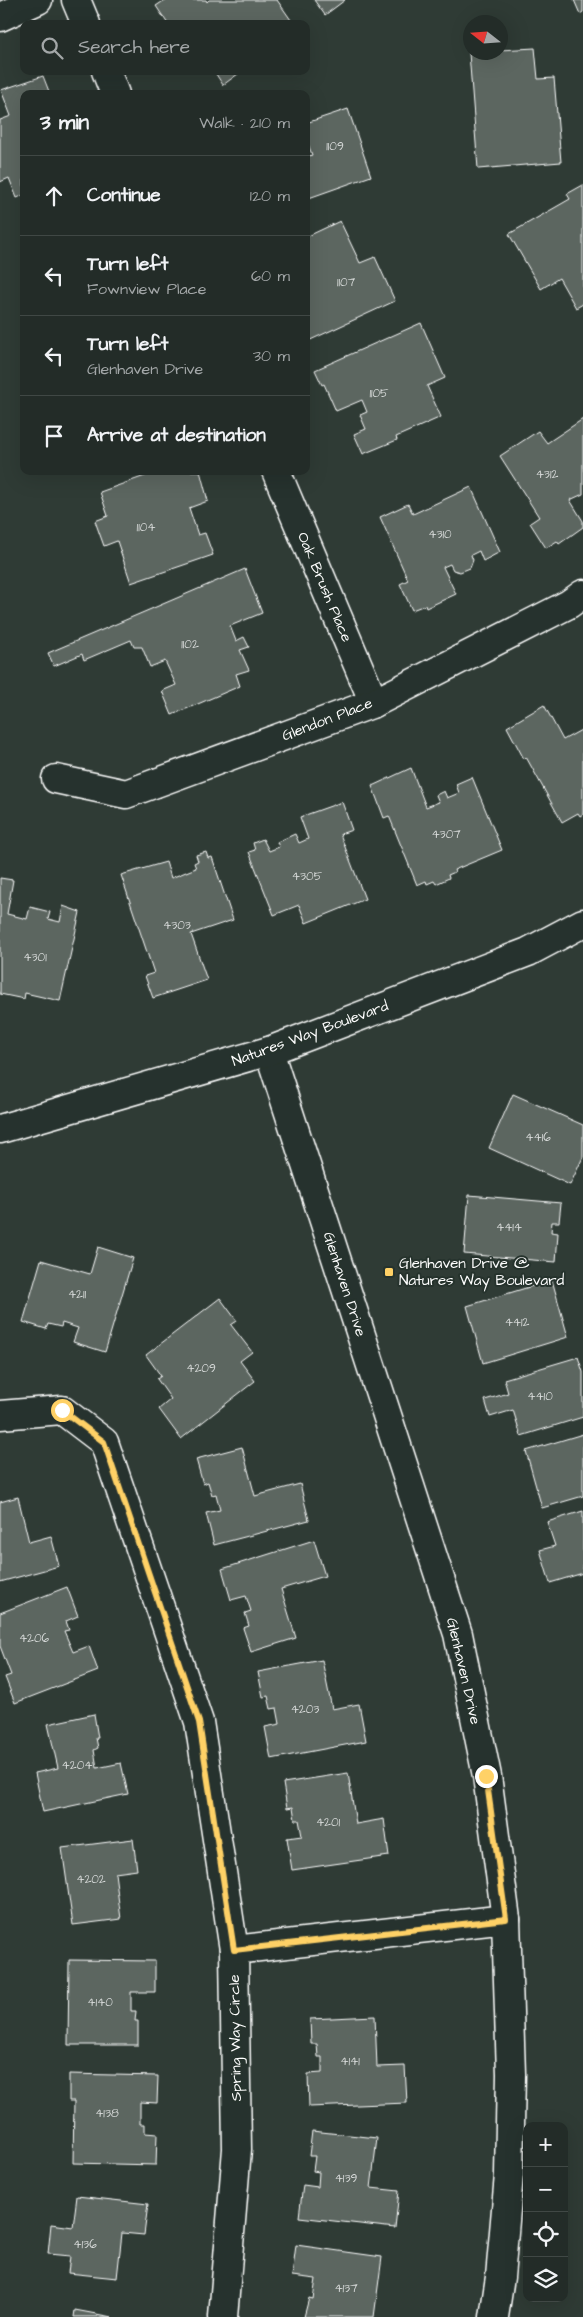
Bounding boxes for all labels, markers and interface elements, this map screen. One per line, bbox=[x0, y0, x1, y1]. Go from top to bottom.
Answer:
north arrow bbox=[463, 15, 508, 60]
search box bbox=[20, 20, 310, 75]
icon: search bbox=[38, 34, 66, 62]
text: Search here bbox=[78, 34, 190, 61]
text: 3 min bbox=[40, 108, 89, 137]
text: Walk · 210 m bbox=[199, 112, 290, 134]
house number: 1109 bbox=[326, 138, 344, 155]
icon: ahead bbox=[40, 182, 68, 210]
text: Continue bbox=[87, 182, 161, 209]
text: 120 m bbox=[250, 185, 290, 207]
text: Turn left bbox=[87, 251, 168, 278]
icon: left bbox=[40, 262, 68, 290]
text: 60 m bbox=[251, 265, 290, 287]
house number: 1107 bbox=[337, 274, 356, 291]
text: Fownview Place bbox=[87, 278, 206, 300]
text: Turn left bbox=[87, 331, 168, 358]
icon: left bbox=[40, 342, 68, 370]
text: 30 m bbox=[253, 345, 290, 367]
text: Glenhaven Drive bbox=[87, 358, 203, 380]
house number: 1105 bbox=[369, 385, 389, 402]
icon: arrive bbox=[40, 422, 68, 450]
text: Arrive at destination bbox=[87, 422, 266, 449]
house number: 4312 bbox=[536, 466, 558, 483]
house number: 1104 bbox=[137, 519, 155, 536]
house number: 4310 bbox=[428, 526, 452, 543]
street label: Oak Brush Place bbox=[292, 529, 357, 645]
house number: 1102 bbox=[181, 636, 199, 653]
street label: Glendon Place bbox=[279, 693, 375, 746]
house number: 4307 bbox=[431, 826, 461, 843]
house number: 4305 bbox=[292, 868, 323, 885]
house number: 4303 bbox=[163, 917, 191, 934]
house number: 4301 bbox=[23, 949, 47, 966]
street label: Natures Way Boulevard bbox=[229, 995, 392, 1073]
house number: 4416 bbox=[525, 1129, 551, 1146]
house number: 4414 bbox=[496, 1219, 522, 1236]
street label: Glenhaven Drive bbox=[318, 1229, 371, 1339]
place label: Glenhaven Drive @ Natures Way Boulevard bbox=[399, 1253, 565, 1292]
marker: Glenhaven Drive @ Natures Way Boulevard bbox=[383, 1266, 395, 1278]
house number: 4211 bbox=[68, 1286, 87, 1303]
house number: 4412 bbox=[505, 1314, 529, 1331]
house number: 4209 bbox=[186, 1360, 216, 1377]
house number: 4410 bbox=[527, 1388, 553, 1405]
route start bbox=[51, 1399, 74, 1422]
street label: Glenhaven Drive bbox=[441, 1616, 486, 1727]
house number: 4206 bbox=[19, 1630, 50, 1647]
house number: 4203 bbox=[291, 1701, 319, 1718]
house number: 4204 bbox=[62, 1757, 92, 1774]
route end bbox=[475, 1765, 498, 1788]
house number: 4201 bbox=[316, 1814, 341, 1831]
house number: 4202 bbox=[76, 1871, 106, 1888]
street label: Spring Way Circle bbox=[224, 1974, 248, 2102]
house number: 4140 bbox=[87, 1994, 113, 2011]
house number: 4141 bbox=[340, 2053, 360, 2070]
house number: 4138 bbox=[95, 2105, 119, 2122]
map controls bbox=[523, 2122, 568, 2302]
button: + bbox=[523, 2122, 568, 2167]
button: − bbox=[523, 2167, 568, 2212]
house number: 4139 bbox=[335, 2170, 357, 2187]
button: locate bbox=[523, 2212, 568, 2257]
house number: 4136 bbox=[73, 2236, 97, 2253]
button: layers bbox=[523, 2257, 568, 2302]
house number: 4137 bbox=[334, 2280, 358, 2297]

